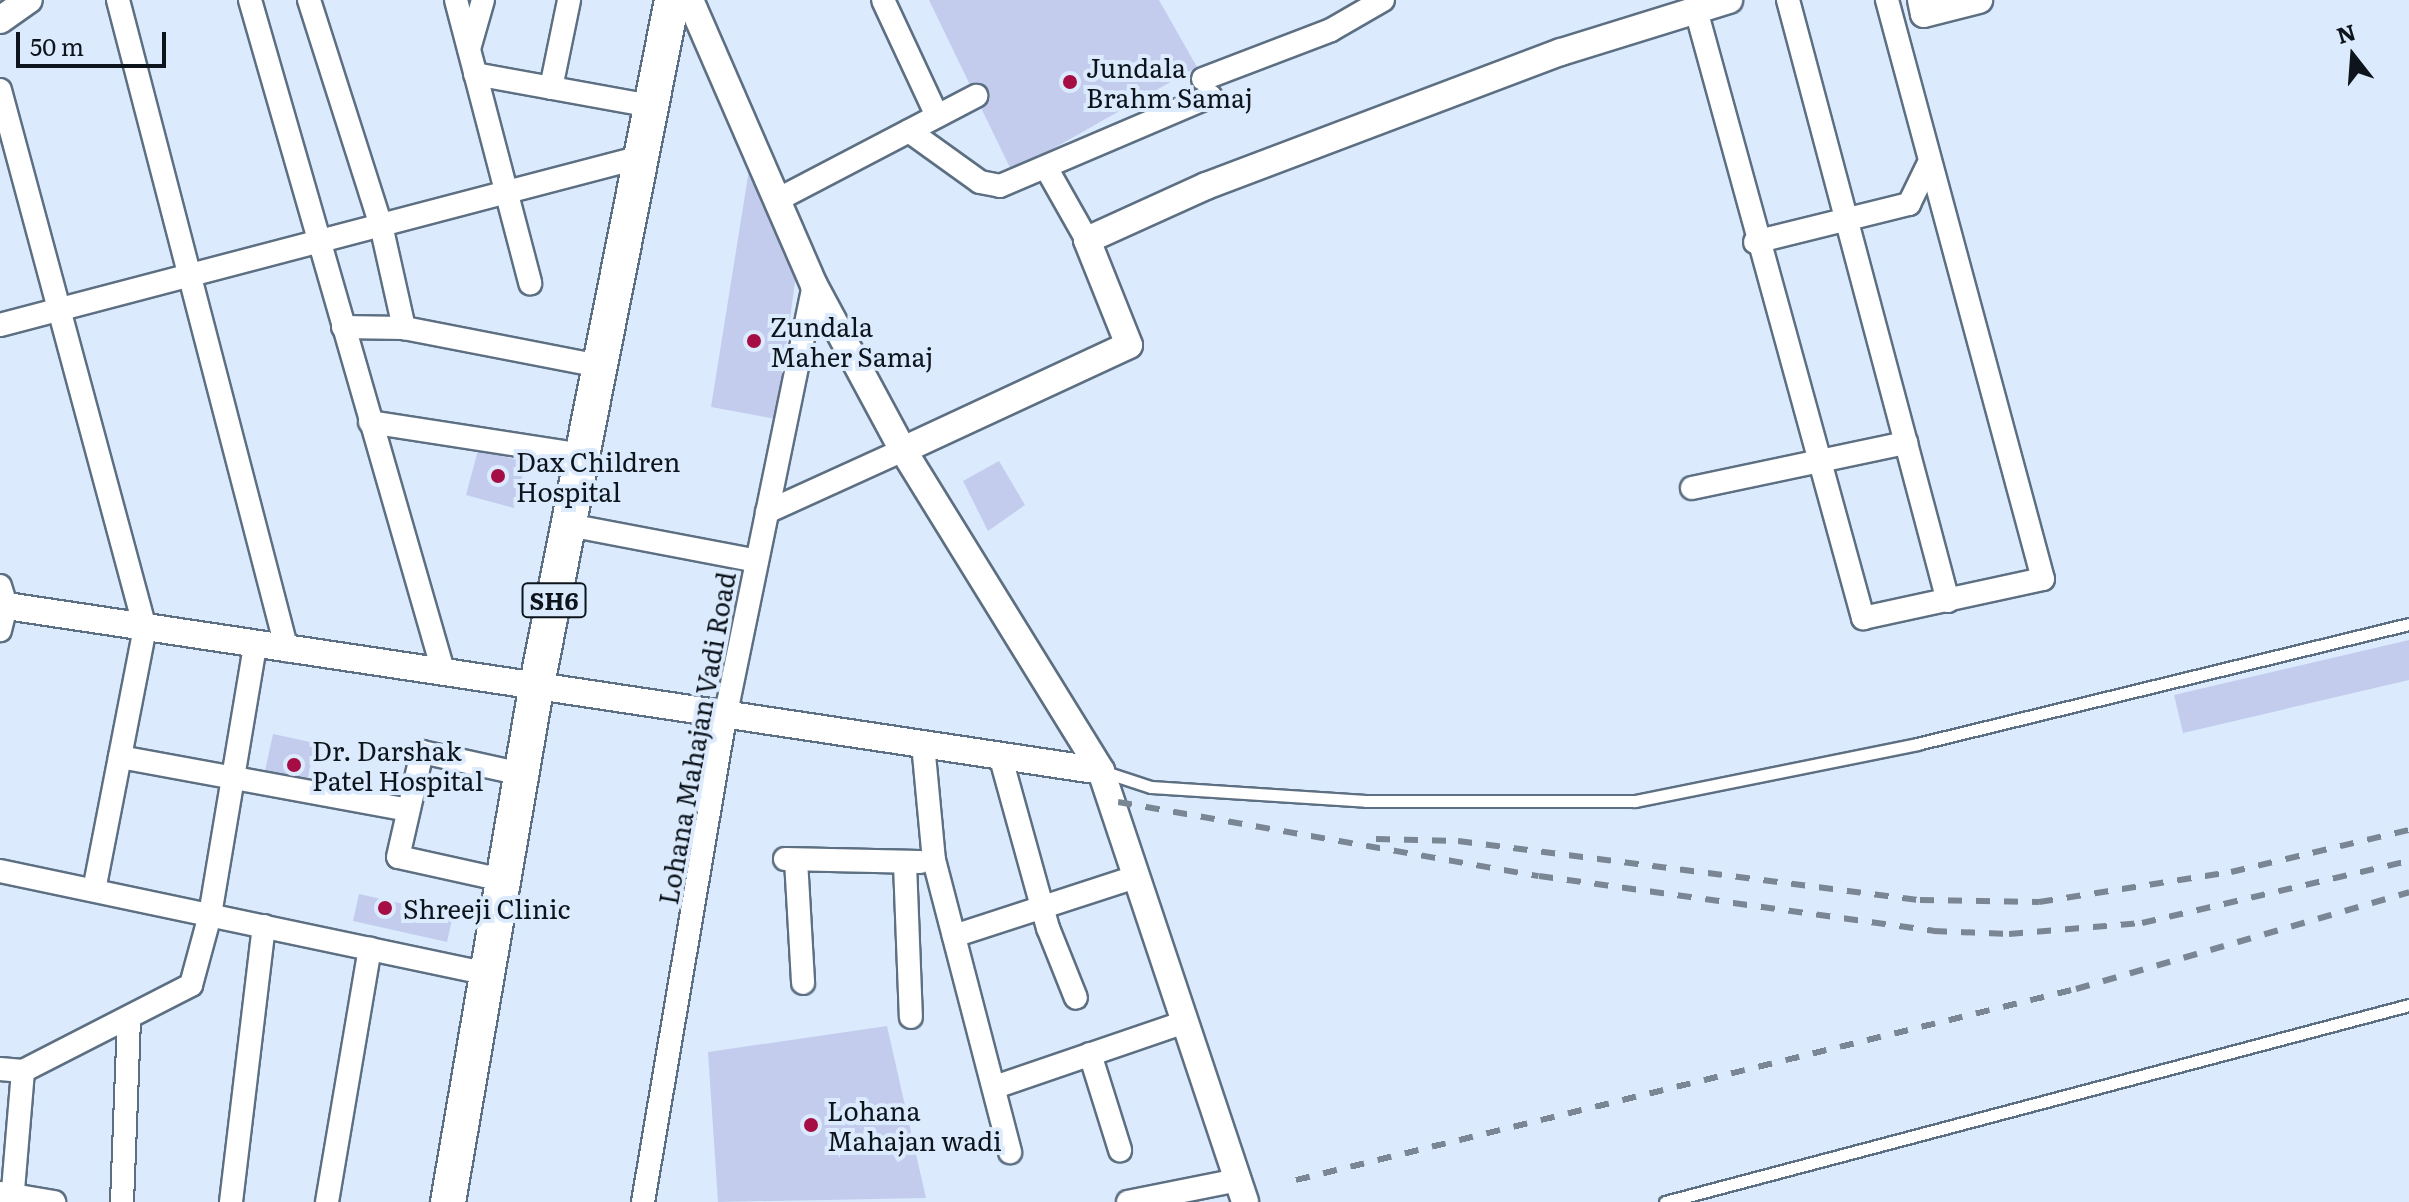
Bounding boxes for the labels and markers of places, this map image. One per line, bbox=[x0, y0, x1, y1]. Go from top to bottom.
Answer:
place label: Jundala Brahm Samaj bbox=[1086, 51, 1253, 112]
marker: Jundala Brahm Samaj bbox=[1061, 73, 1079, 91]
place label: Zundala Maher Samaj bbox=[770, 310, 933, 372]
marker: Zundala Maher Samaj bbox=[745, 332, 763, 350]
place label: Dax Children Hospital bbox=[516, 445, 680, 506]
marker: Dax Children Hospital bbox=[487, 465, 509, 487]
place label: Dr. Darshak Patel Hospital bbox=[312, 734, 483, 796]
marker: Dr. Darshak Patel Hospital bbox=[283, 754, 305, 776]
place label: Shreeji Clinic bbox=[403, 892, 571, 924]
marker: Shreeji Clinic bbox=[374, 897, 396, 919]
place label: Lohana Mahajan wadi bbox=[827, 1094, 1002, 1156]
marker: Lohana Mahajan wadi bbox=[802, 1116, 820, 1134]

